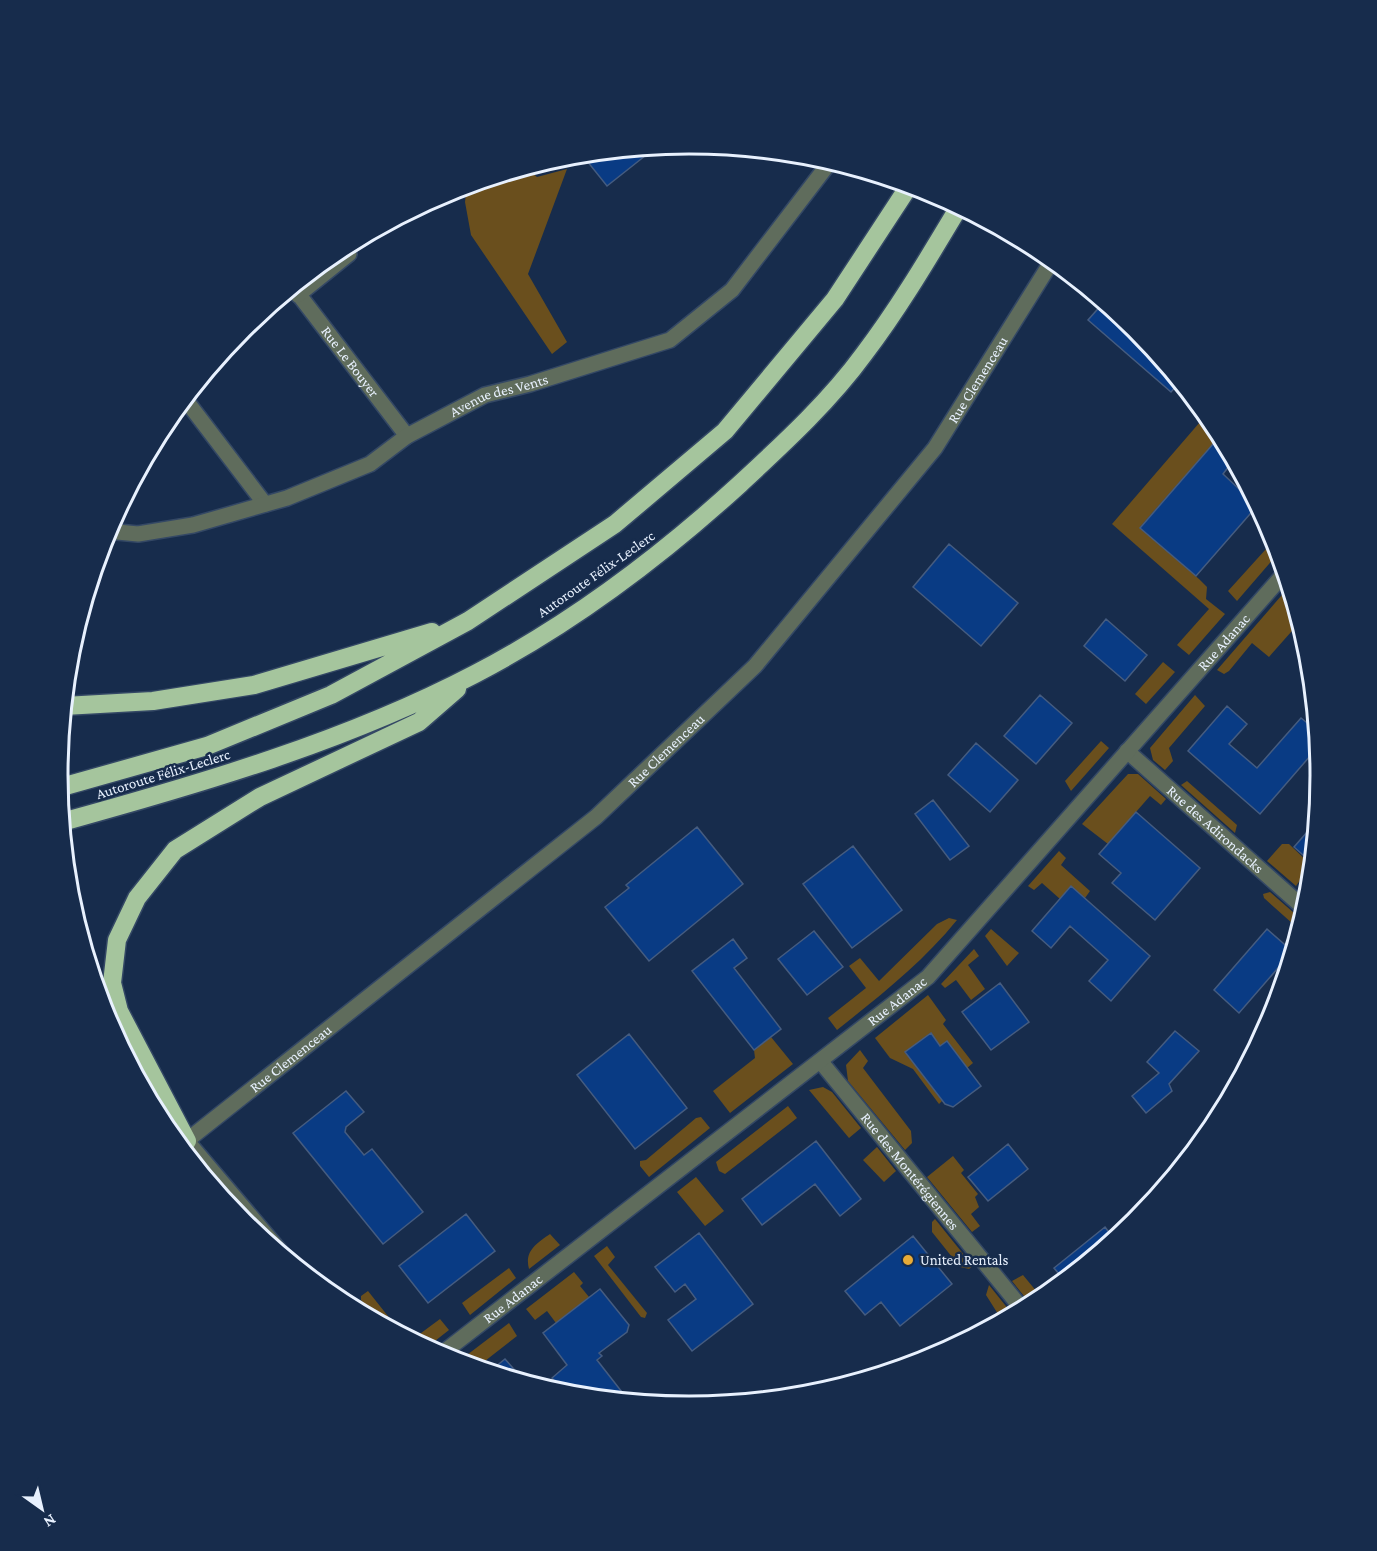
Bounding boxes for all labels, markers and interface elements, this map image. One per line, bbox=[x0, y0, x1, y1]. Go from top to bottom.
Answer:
street label: Rue Le Bouyer bbox=[318, 323, 383, 401]
street label: Rue Clemenceau bbox=[945, 333, 1011, 426]
street label: Avenue des Vents bbox=[447, 371, 550, 420]
street label: Autoroute Félix-Leclerc bbox=[534, 527, 658, 620]
street label: Rue Adanac bbox=[1195, 610, 1253, 674]
street label: Rue Clemenceau bbox=[625, 710, 708, 790]
street label: Autoroute Félix-Leclerc bbox=[94, 746, 233, 802]
street label: Rue des Adirondacks bbox=[1164, 782, 1267, 876]
street label: Rue Adanac bbox=[864, 973, 930, 1029]
street label: Rue Clemenceau bbox=[247, 1021, 335, 1096]
street label: Rue des Montérégiennes bbox=[858, 1110, 962, 1233]
place label: United Rentals bbox=[920, 1252, 1008, 1268]
marker: United Rentals bbox=[901, 1253, 915, 1267]
street label: Rue Adanac bbox=[480, 1270, 546, 1326]
north arrow bbox=[12, 1479, 72, 1539]
text: N bbox=[41, 1511, 59, 1531]

